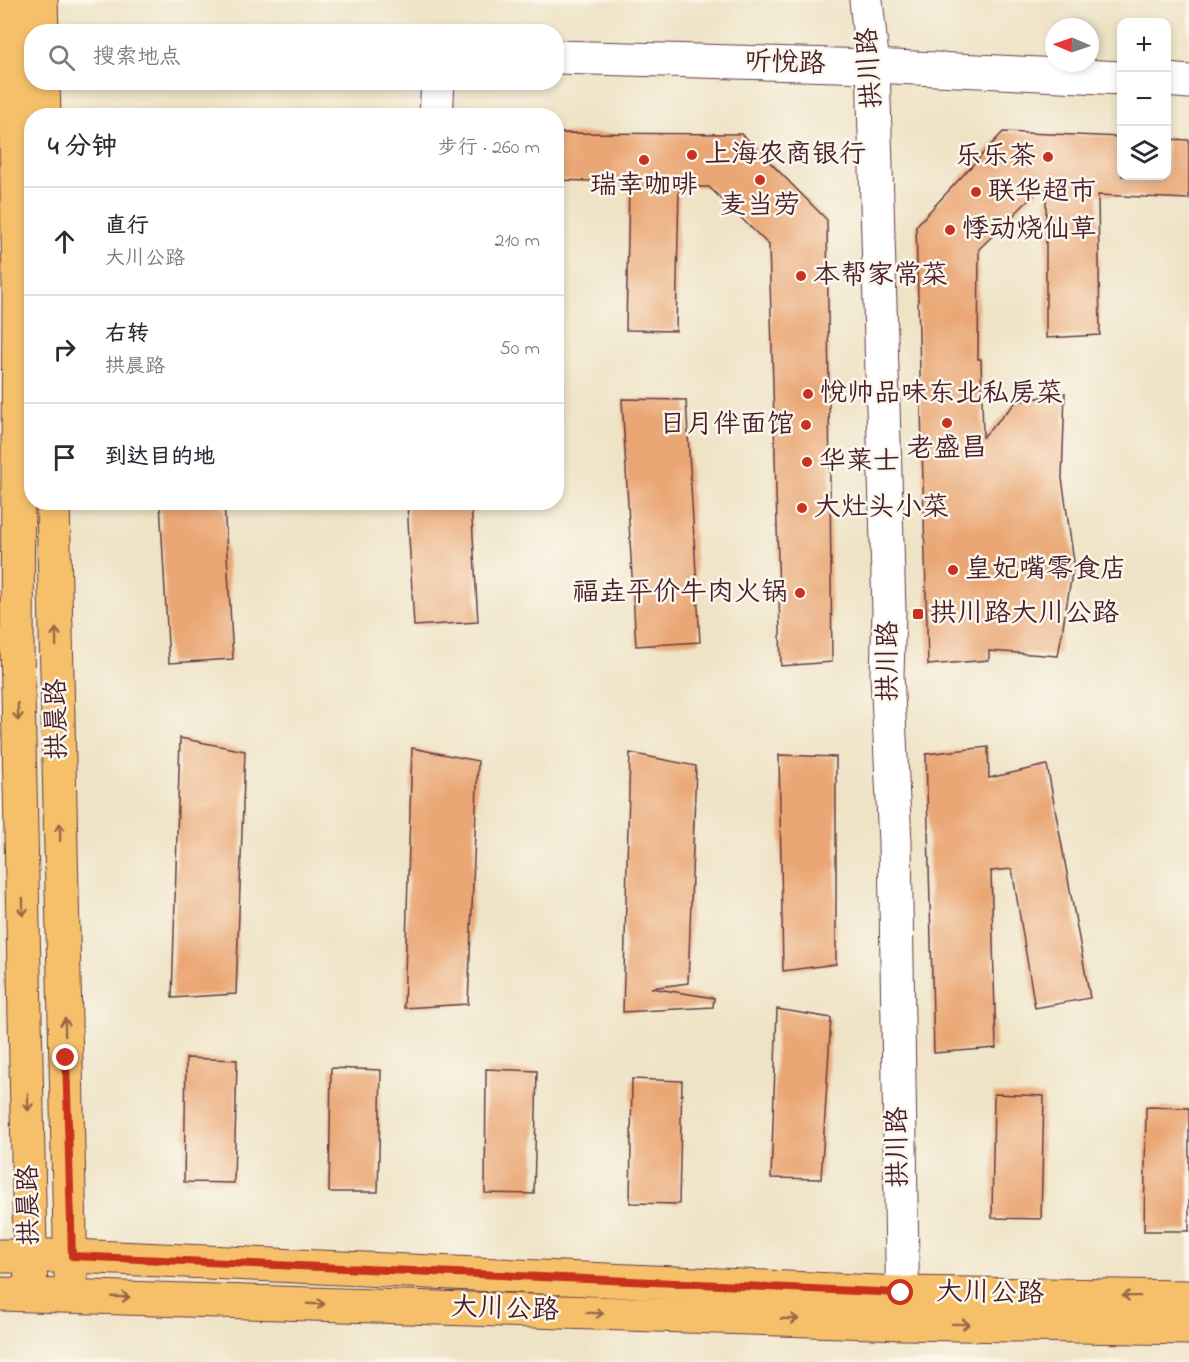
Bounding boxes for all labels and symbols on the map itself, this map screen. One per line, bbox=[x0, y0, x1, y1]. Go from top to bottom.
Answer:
north arrow bbox=[1045, 18, 1099, 72]
street label: 拱川路 bbox=[849, 26, 893, 110]
street label: 听悦路 bbox=[744, 43, 826, 85]
place label: 上海农商银行 bbox=[704, 136, 866, 175]
place label: 乐乐茶 bbox=[955, 138, 1036, 177]
marker: 上海农商银行 bbox=[685, 148, 699, 162]
marker: 乐乐茶 bbox=[1041, 150, 1055, 164]
marker: 瑞幸咖啡 bbox=[637, 153, 651, 167]
place label: 瑞幸咖啡 bbox=[590, 167, 698, 206]
marker: 麦当劳 bbox=[753, 173, 767, 187]
place label: 联华超市 bbox=[988, 173, 1096, 212]
marker: 联华超市 bbox=[969, 185, 983, 199]
place label: 麦当劳 bbox=[720, 187, 801, 226]
place label: 悸动烧仙草 bbox=[962, 211, 1097, 250]
marker: 悸动烧仙草 bbox=[943, 223, 957, 237]
place label: 本帮家常菜 bbox=[813, 257, 948, 296]
marker: 本帮家常菜 bbox=[794, 269, 808, 283]
place label: 悦帅品味东北私房菜 bbox=[820, 375, 1063, 414]
marker: 悦帅品味东北私房菜 bbox=[801, 387, 815, 401]
place label: 日月伴面馆 bbox=[659, 406, 794, 445]
marker: 老盛昌 bbox=[940, 416, 954, 430]
marker: 日月伴面馆 bbox=[799, 418, 813, 432]
place label: 老盛昌 bbox=[907, 430, 988, 469]
place label: 华莱士 bbox=[819, 443, 900, 482]
marker: 华莱士 bbox=[800, 455, 814, 469]
place label: 大灶头小菜 bbox=[814, 489, 949, 528]
marker: 大灶头小菜 bbox=[795, 501, 809, 515]
place label: 皇妃嘴零食店 bbox=[965, 551, 1127, 590]
marker: 皇妃嘴零食店 bbox=[946, 563, 960, 577]
place label: 福垚平价牛肉火锅 bbox=[572, 574, 788, 613]
marker: 福垚平价牛肉火锅 bbox=[793, 586, 807, 600]
place label: 拱川路大川公路 bbox=[930, 595, 1119, 634]
marker: 拱川路大川公路 bbox=[911, 607, 925, 621]
street label: 拱川路 bbox=[870, 621, 909, 702]
one-way arrow bbox=[50, 628, 62, 648]
street label: 拱晨路 bbox=[38, 678, 78, 760]
one-way arrow bbox=[13, 701, 24, 721]
one-way arrow bbox=[55, 823, 66, 842]
one-way arrow bbox=[17, 896, 29, 916]
one-way arrow bbox=[59, 1017, 71, 1037]
route end bbox=[52, 1044, 78, 1070]
one-way arrow bbox=[22, 1091, 34, 1111]
street label: 拱川路 bbox=[879, 1106, 919, 1188]
street label: 拱晨路 bbox=[10, 1164, 50, 1246]
street label: 大川公路 bbox=[936, 1274, 1044, 1314]
route start bbox=[887, 1279, 913, 1305]
street label: 大川公路 bbox=[450, 1289, 560, 1331]
one-way arrow bbox=[1121, 1290, 1141, 1302]
one-way arrow bbox=[111, 1291, 131, 1303]
one-way arrow bbox=[306, 1298, 326, 1309]
one-way arrow bbox=[585, 1307, 605, 1319]
one-way arrow bbox=[780, 1314, 800, 1325]
one-way arrow bbox=[951, 1319, 971, 1330]

